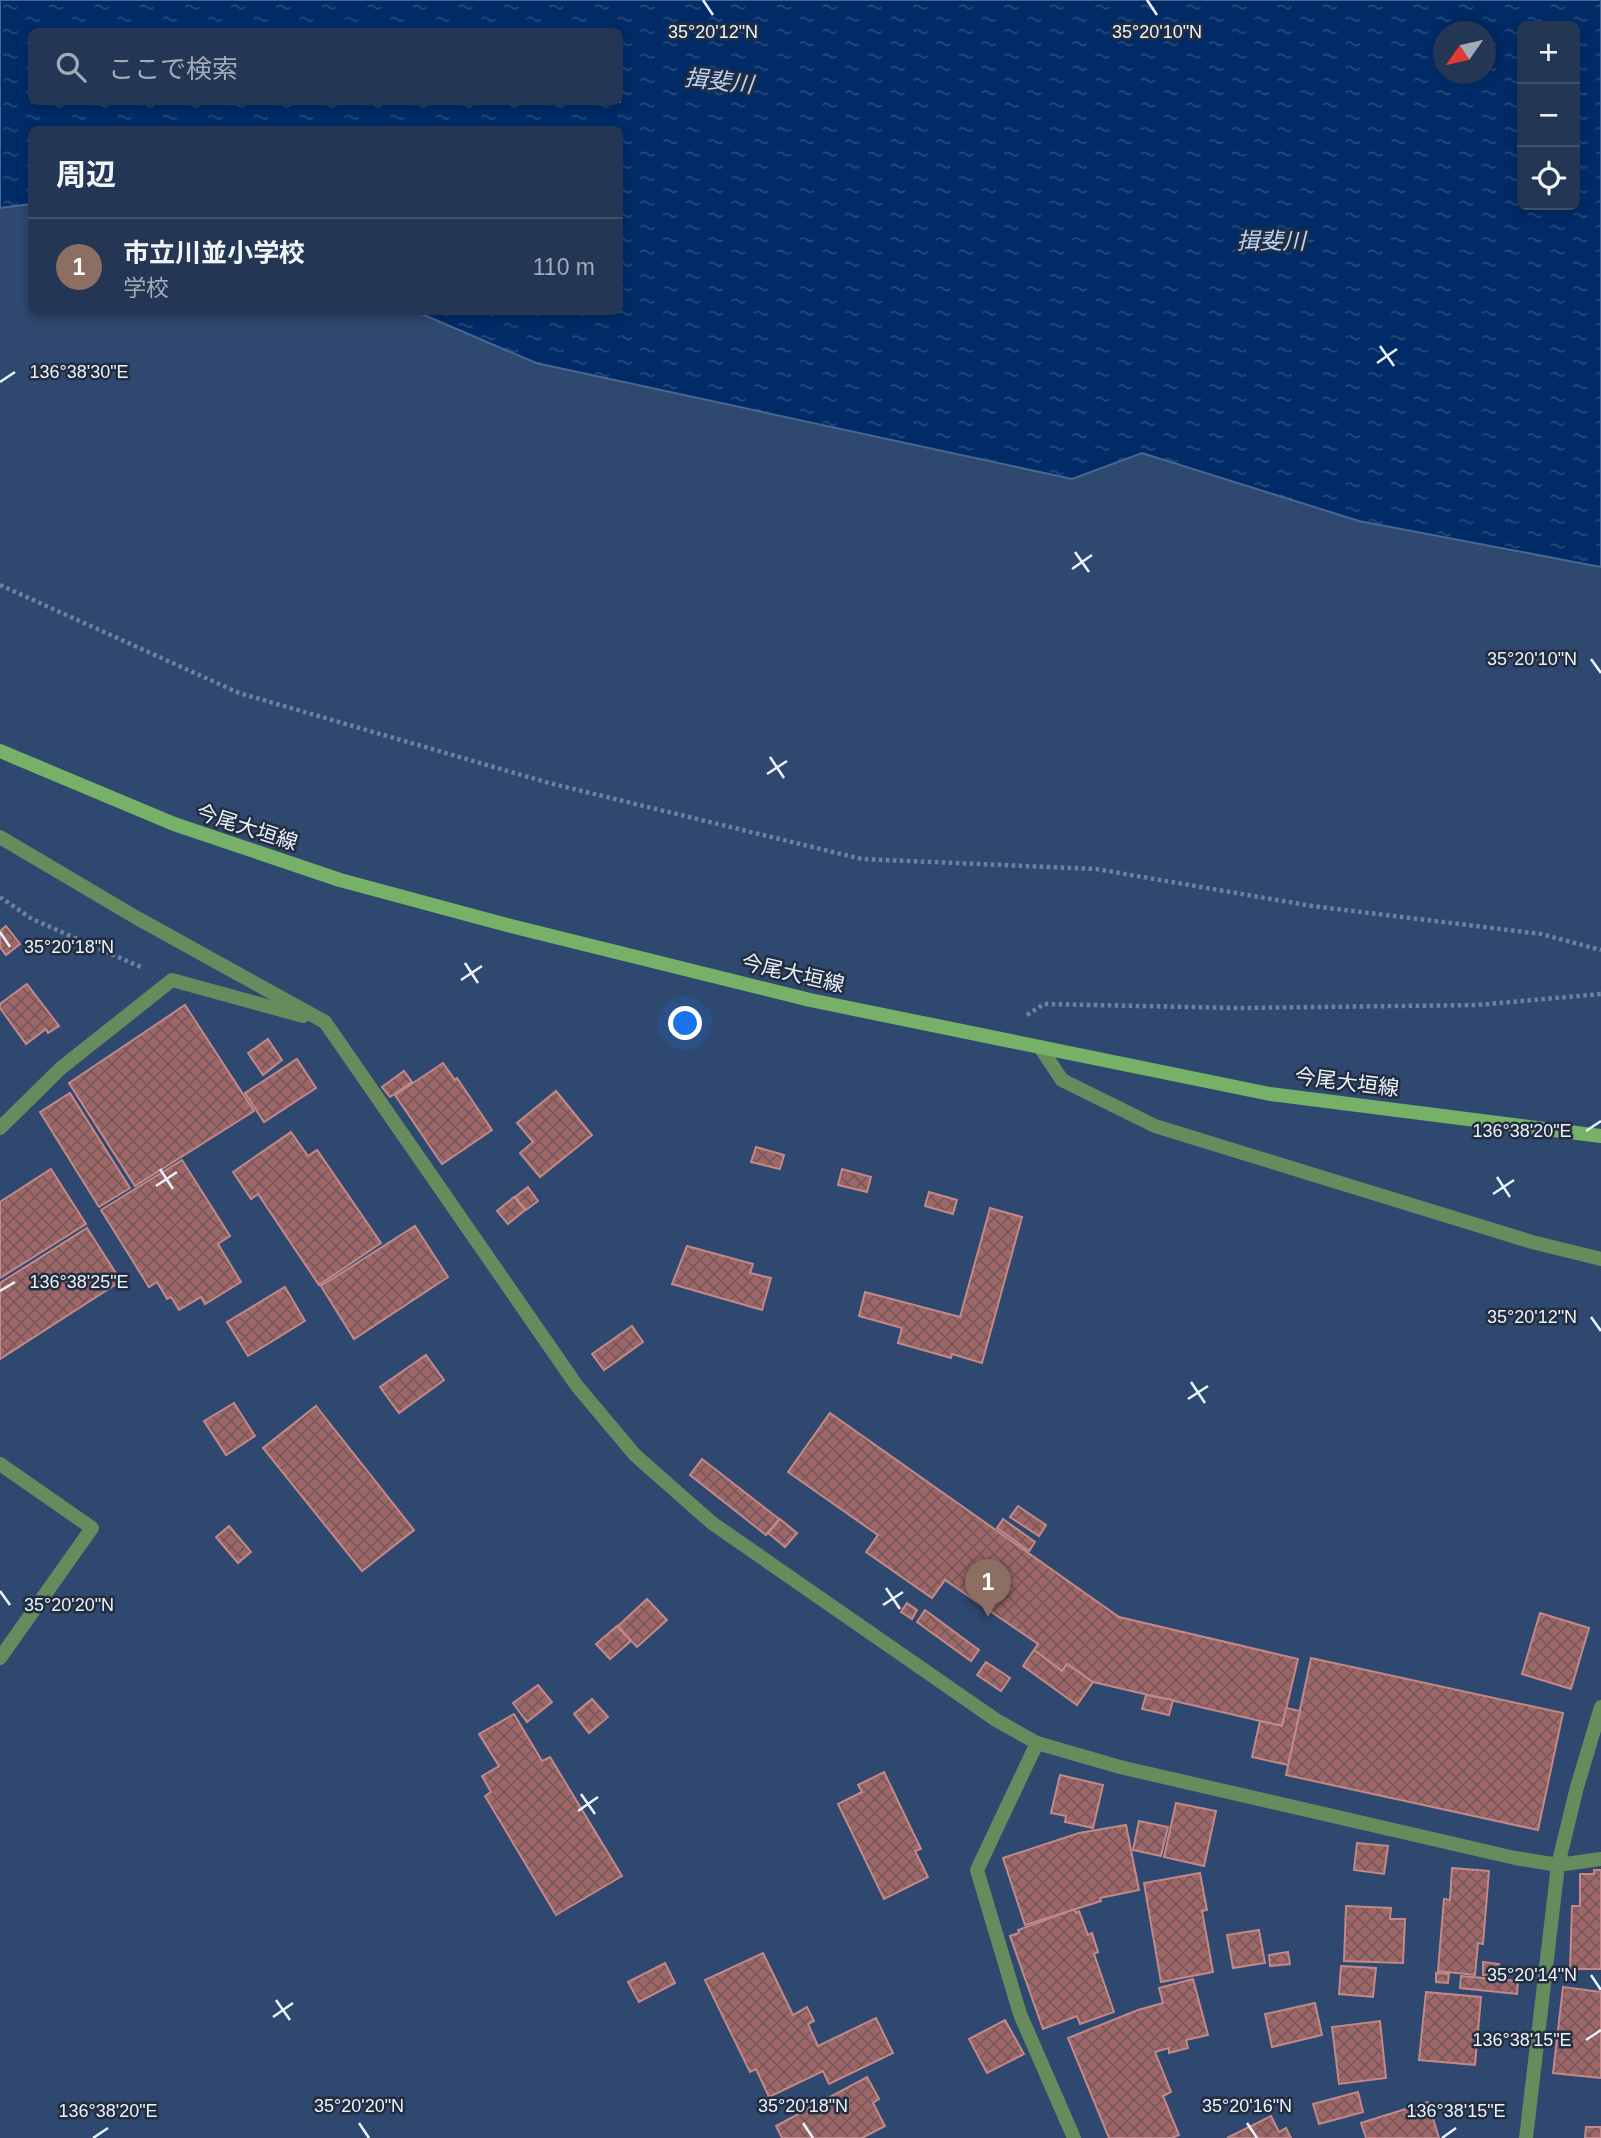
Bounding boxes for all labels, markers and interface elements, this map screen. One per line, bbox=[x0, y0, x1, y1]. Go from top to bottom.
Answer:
north arrow bbox=[1433, 21, 1496, 84]
map controls bbox=[1517, 21, 1580, 210]
button: + bbox=[1517, 21, 1580, 84]
text: 35°20'12"N bbox=[668, 22, 758, 42]
text: 35°20'10"N bbox=[1112, 22, 1202, 42]
search box bbox=[28, 28, 623, 105]
icon: search bbox=[52, 48, 90, 86]
text: ここで検索 bbox=[108, 54, 238, 84]
water label: 揖斐川 bbox=[683, 64, 758, 98]
button: − bbox=[1517, 84, 1580, 147]
button: locate bbox=[1517, 147, 1580, 210]
text: 周辺 bbox=[56, 158, 116, 191]
water label: 揖斐川 bbox=[1237, 228, 1309, 254]
text: 市立川並小学校 bbox=[123, 238, 305, 268]
text: 1 bbox=[73, 254, 85, 280]
text: 110 m bbox=[533, 254, 595, 280]
text: 学校 bbox=[123, 275, 169, 301]
text: 136°38'30"E bbox=[29, 362, 129, 382]
text: 35°20'10"N bbox=[1487, 649, 1577, 669]
street label: 今尾大垣線 bbox=[194, 800, 300, 854]
text: 35°20'18"N bbox=[24, 937, 114, 957]
street label: 今尾大垣線 bbox=[739, 950, 847, 996]
your location bbox=[668, 1006, 702, 1040]
street label: 今尾大垣線 bbox=[1293, 1064, 1401, 1100]
text: 136°38'20"E bbox=[1472, 1121, 1572, 1141]
text: 136°38'25"E bbox=[29, 1272, 129, 1292]
text: 35°20'12"N bbox=[1487, 1307, 1577, 1327]
pin: 1 bbox=[965, 1559, 1011, 1617]
text: 35°20'20"N bbox=[24, 1595, 114, 1615]
text: 35°20'14"N bbox=[1487, 1965, 1577, 1985]
text: 136°38'15"E bbox=[1472, 2030, 1572, 2050]
text: 35°20'20"N bbox=[314, 2096, 404, 2116]
text: 35°20'18"N bbox=[758, 2096, 848, 2116]
text: 35°20'16"N bbox=[1202, 2096, 1292, 2116]
text: 136°38'20"E bbox=[58, 2101, 158, 2121]
text: 136°38'15"E bbox=[1406, 2101, 1506, 2121]

